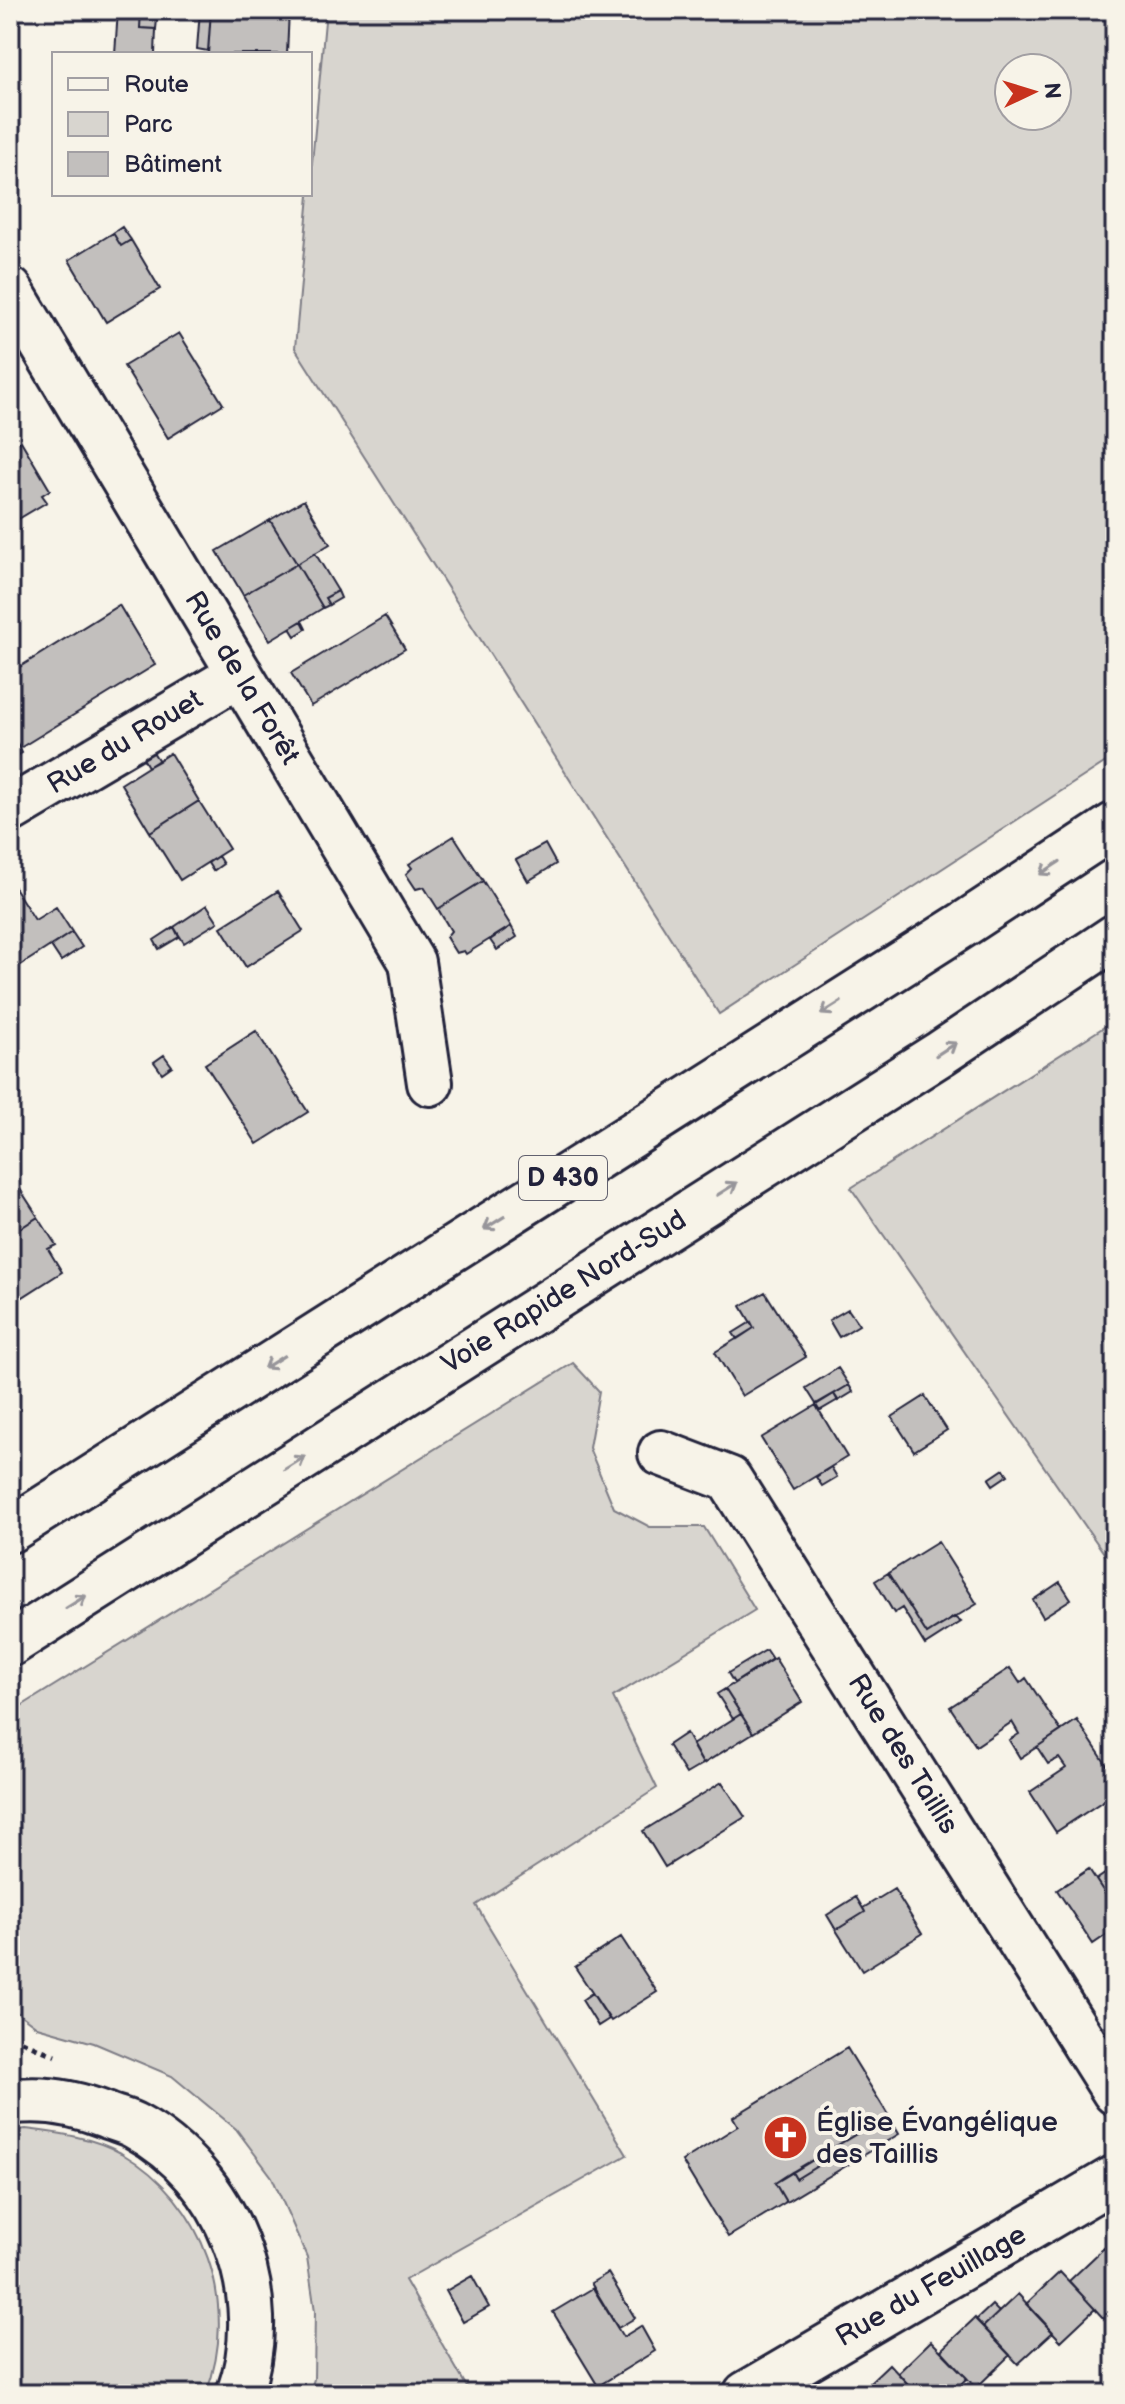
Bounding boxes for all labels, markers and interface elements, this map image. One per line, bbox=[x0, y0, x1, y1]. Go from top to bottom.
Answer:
legend bbox=[52, 52, 312, 196]
north arrow bbox=[993, 52, 1073, 132]
text: Route bbox=[124, 70, 189, 99]
text: N bbox=[1037, 82, 1065, 100]
text: Parc bbox=[124, 110, 173, 139]
text: Bâtiment bbox=[124, 150, 223, 179]
street label: Rue de la Forêt bbox=[177, 585, 307, 771]
street label: Rue du Rouet bbox=[41, 683, 209, 801]
one-way arrow bbox=[1039, 860, 1062, 876]
one-way arrow bbox=[821, 1000, 843, 1017]
one-way arrow bbox=[934, 1041, 957, 1057]
road number: D 430 bbox=[519, 1156, 607, 1200]
one-way arrow bbox=[715, 1181, 738, 1197]
street label: Voie Rapide Nord-Sud bbox=[436, 1203, 692, 1381]
one-way arrow bbox=[483, 1214, 505, 1231]
one-way arrow bbox=[263, 1355, 286, 1371]
one-way arrow bbox=[284, 1454, 306, 1471]
one-way arrow bbox=[64, 1594, 87, 1610]
street label: Rue des Taillis bbox=[841, 1668, 965, 1840]
place label: Église Évangélique des Taillis bbox=[816, 2105, 1058, 2171]
church icon: Église Évangélique des Taillis bbox=[761, 2114, 809, 2162]
street label: Rue du Feuillage bbox=[830, 2218, 1032, 2354]

